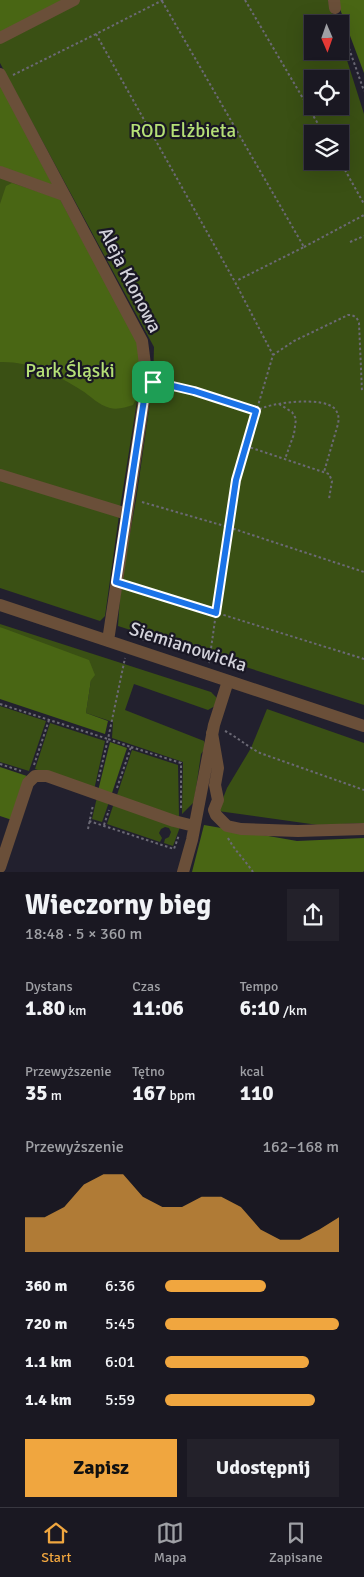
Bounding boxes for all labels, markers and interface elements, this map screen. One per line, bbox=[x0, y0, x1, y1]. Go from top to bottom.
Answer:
north arrow bbox=[304, 15, 349, 60]
map controls bbox=[304, 15, 349, 170]
button: locate bbox=[304, 70, 349, 115]
park label: ROD Elżbieta bbox=[130, 119, 236, 143]
button: layers bbox=[304, 125, 349, 170]
street label: Aleja Klonowa bbox=[93, 223, 167, 337]
park label: Park Śląski bbox=[25, 359, 115, 383]
pin bbox=[132, 361, 174, 403]
icon: arrive bbox=[139, 368, 167, 396]
street label: Siemianowicka bbox=[126, 617, 250, 677]
text: Wieczorny bieg bbox=[25, 888, 211, 922]
button: share bbox=[287, 889, 339, 941]
text: 18:48 · 5 × 360 m bbox=[25, 924, 142, 944]
text: Dystans bbox=[25, 978, 73, 995]
text: Czas bbox=[132, 978, 160, 995]
text: Tempo bbox=[240, 978, 278, 995]
text: 1.80 bbox=[25, 995, 65, 1021]
text: 11:06 bbox=[132, 995, 184, 1021]
text: 6:10 bbox=[240, 995, 280, 1021]
text: km bbox=[65, 1002, 86, 1019]
text: /km bbox=[280, 1002, 307, 1019]
text: Przewyższenie bbox=[25, 1063, 111, 1080]
text: Tętno bbox=[132, 1063, 165, 1080]
text: kcal bbox=[240, 1063, 264, 1080]
text: 35 bbox=[25, 1080, 48, 1106]
text: 167 bbox=[132, 1080, 166, 1106]
text: 110 bbox=[240, 1080, 274, 1106]
text: m bbox=[48, 1087, 62, 1104]
text: bpm bbox=[166, 1087, 195, 1104]
text: Przewyższenie bbox=[25, 1137, 124, 1157]
text: 162–168 m bbox=[262, 1137, 339, 1157]
text: 360 m bbox=[25, 1276, 67, 1296]
text: 6:36 bbox=[105, 1276, 135, 1296]
text: 720 m bbox=[25, 1314, 67, 1334]
text: 5:45 bbox=[105, 1314, 135, 1334]
text: 1.1 km bbox=[25, 1352, 72, 1372]
text: 6:01 bbox=[105, 1352, 135, 1372]
text: 1.4 km bbox=[25, 1390, 72, 1410]
text: 5:59 bbox=[105, 1390, 135, 1410]
button: Zapisz bbox=[25, 1439, 177, 1497]
button: Udostępnij bbox=[187, 1439, 339, 1497]
tab: Start bbox=[41, 1519, 71, 1566]
tab: Mapa bbox=[154, 1519, 187, 1566]
tab: Zapisane bbox=[269, 1519, 323, 1566]

